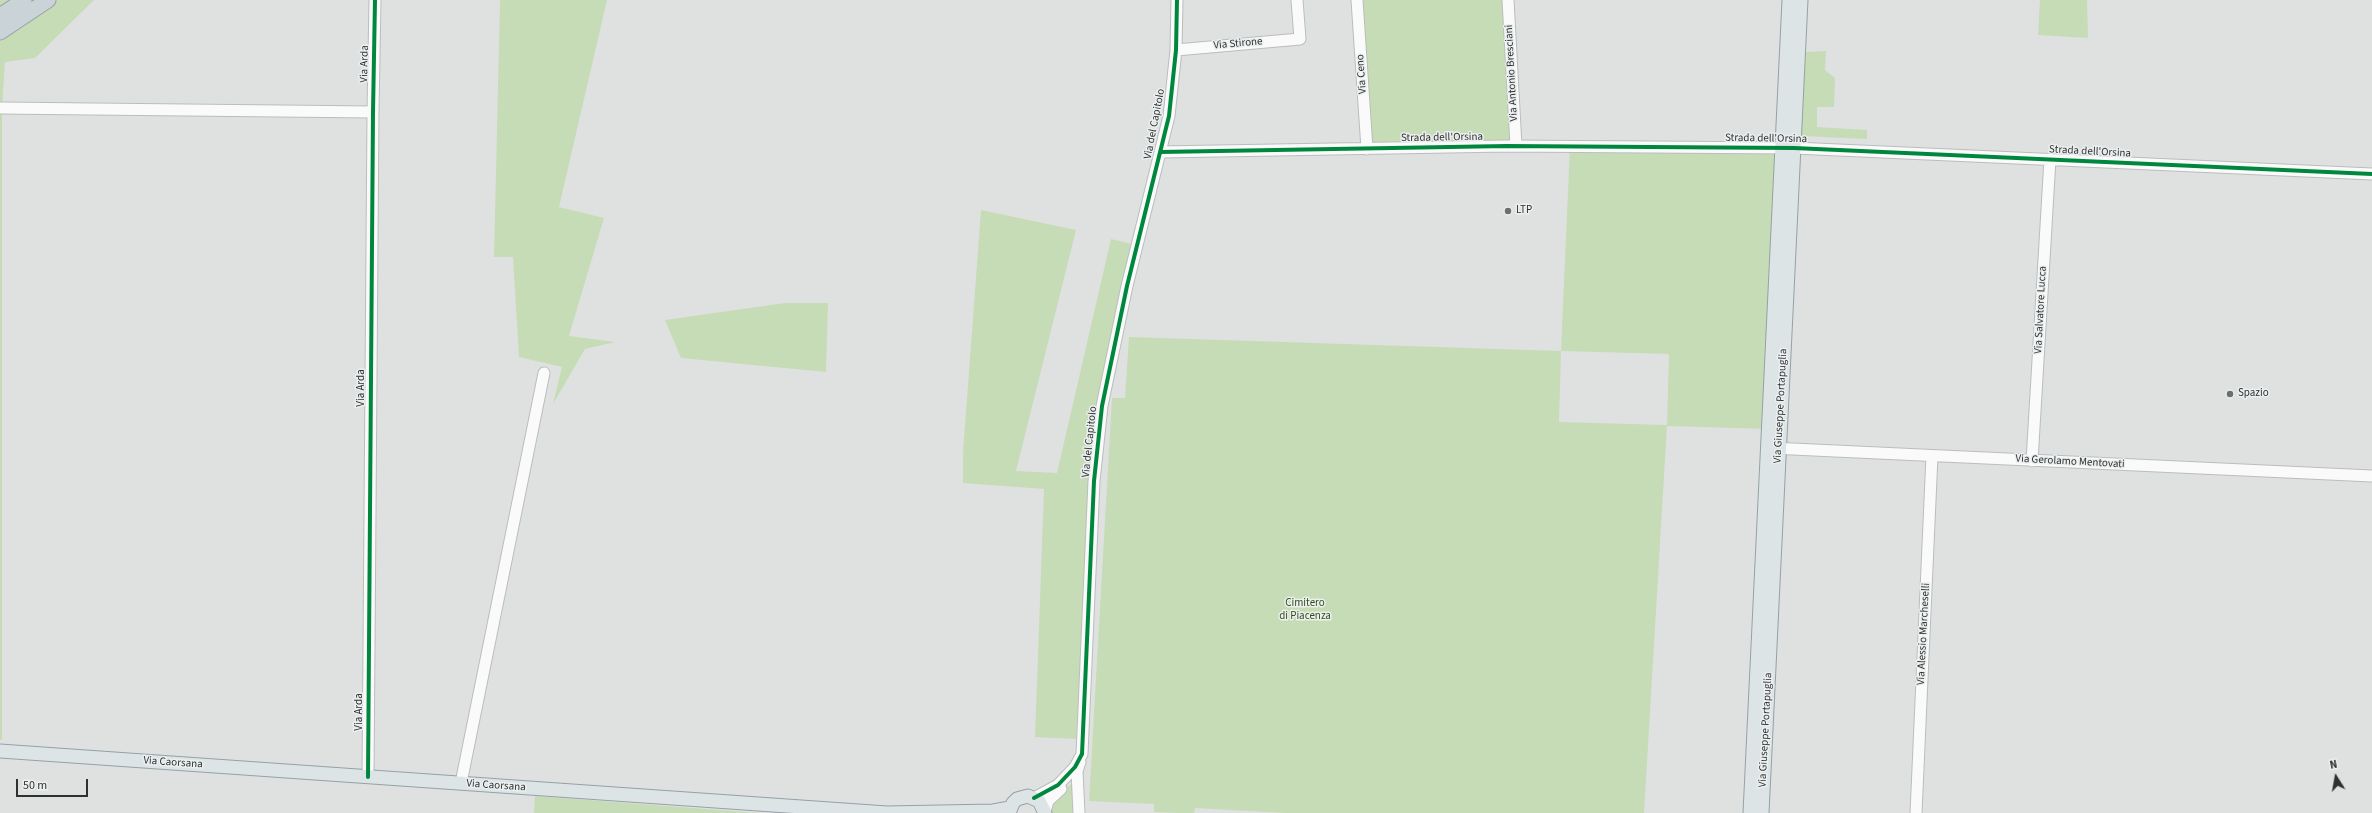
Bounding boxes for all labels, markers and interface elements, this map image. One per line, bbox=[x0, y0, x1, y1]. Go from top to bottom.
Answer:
street label: Via Antonio Bresciani bbox=[1503, 24, 1521, 122]
street label: Via Stirone bbox=[1213, 35, 1263, 53]
street label: Via Arda bbox=[358, 45, 372, 83]
street label: Via Ceno bbox=[1354, 54, 1370, 94]
street label: Via del Capitolo bbox=[1142, 88, 1168, 160]
street label: Strada dell'Orsina bbox=[1401, 131, 1483, 145]
street label: Strada dell'Orsina bbox=[1725, 132, 1807, 146]
street label: Strada dell'Orsina bbox=[2049, 143, 2131, 161]
place label: LTP bbox=[1516, 204, 1532, 218]
marker: LTP bbox=[1503, 206, 1513, 216]
street label: Via Salvatore Lucca bbox=[2032, 266, 2050, 354]
street label: Via Giuseppe Portapuglia bbox=[1771, 348, 1791, 464]
street label: Via Arda bbox=[355, 369, 369, 407]
place label: Spazio bbox=[2238, 387, 2269, 401]
marker: Spazio bbox=[2225, 389, 2235, 399]
street label: Via del Capitolo bbox=[1080, 406, 1100, 478]
street label: Via Gerolamo Mentovati bbox=[2015, 453, 2125, 471]
street label: Via Alessio Marcheselli bbox=[1915, 582, 1933, 686]
park label: Cimitero di Piacenza bbox=[1279, 597, 1331, 623]
street label: Via Giuseppe Portapuglia bbox=[1756, 672, 1776, 788]
street label: Via Arda bbox=[353, 693, 367, 731]
street label: Via Caorsana bbox=[143, 754, 203, 772]
north arrow bbox=[2316, 757, 2356, 797]
text: N bbox=[2329, 757, 2339, 773]
scale bar bbox=[18, 771, 90, 797]
text: 50 m bbox=[23, 777, 47, 794]
street label: Via Caorsana bbox=[466, 777, 526, 795]

